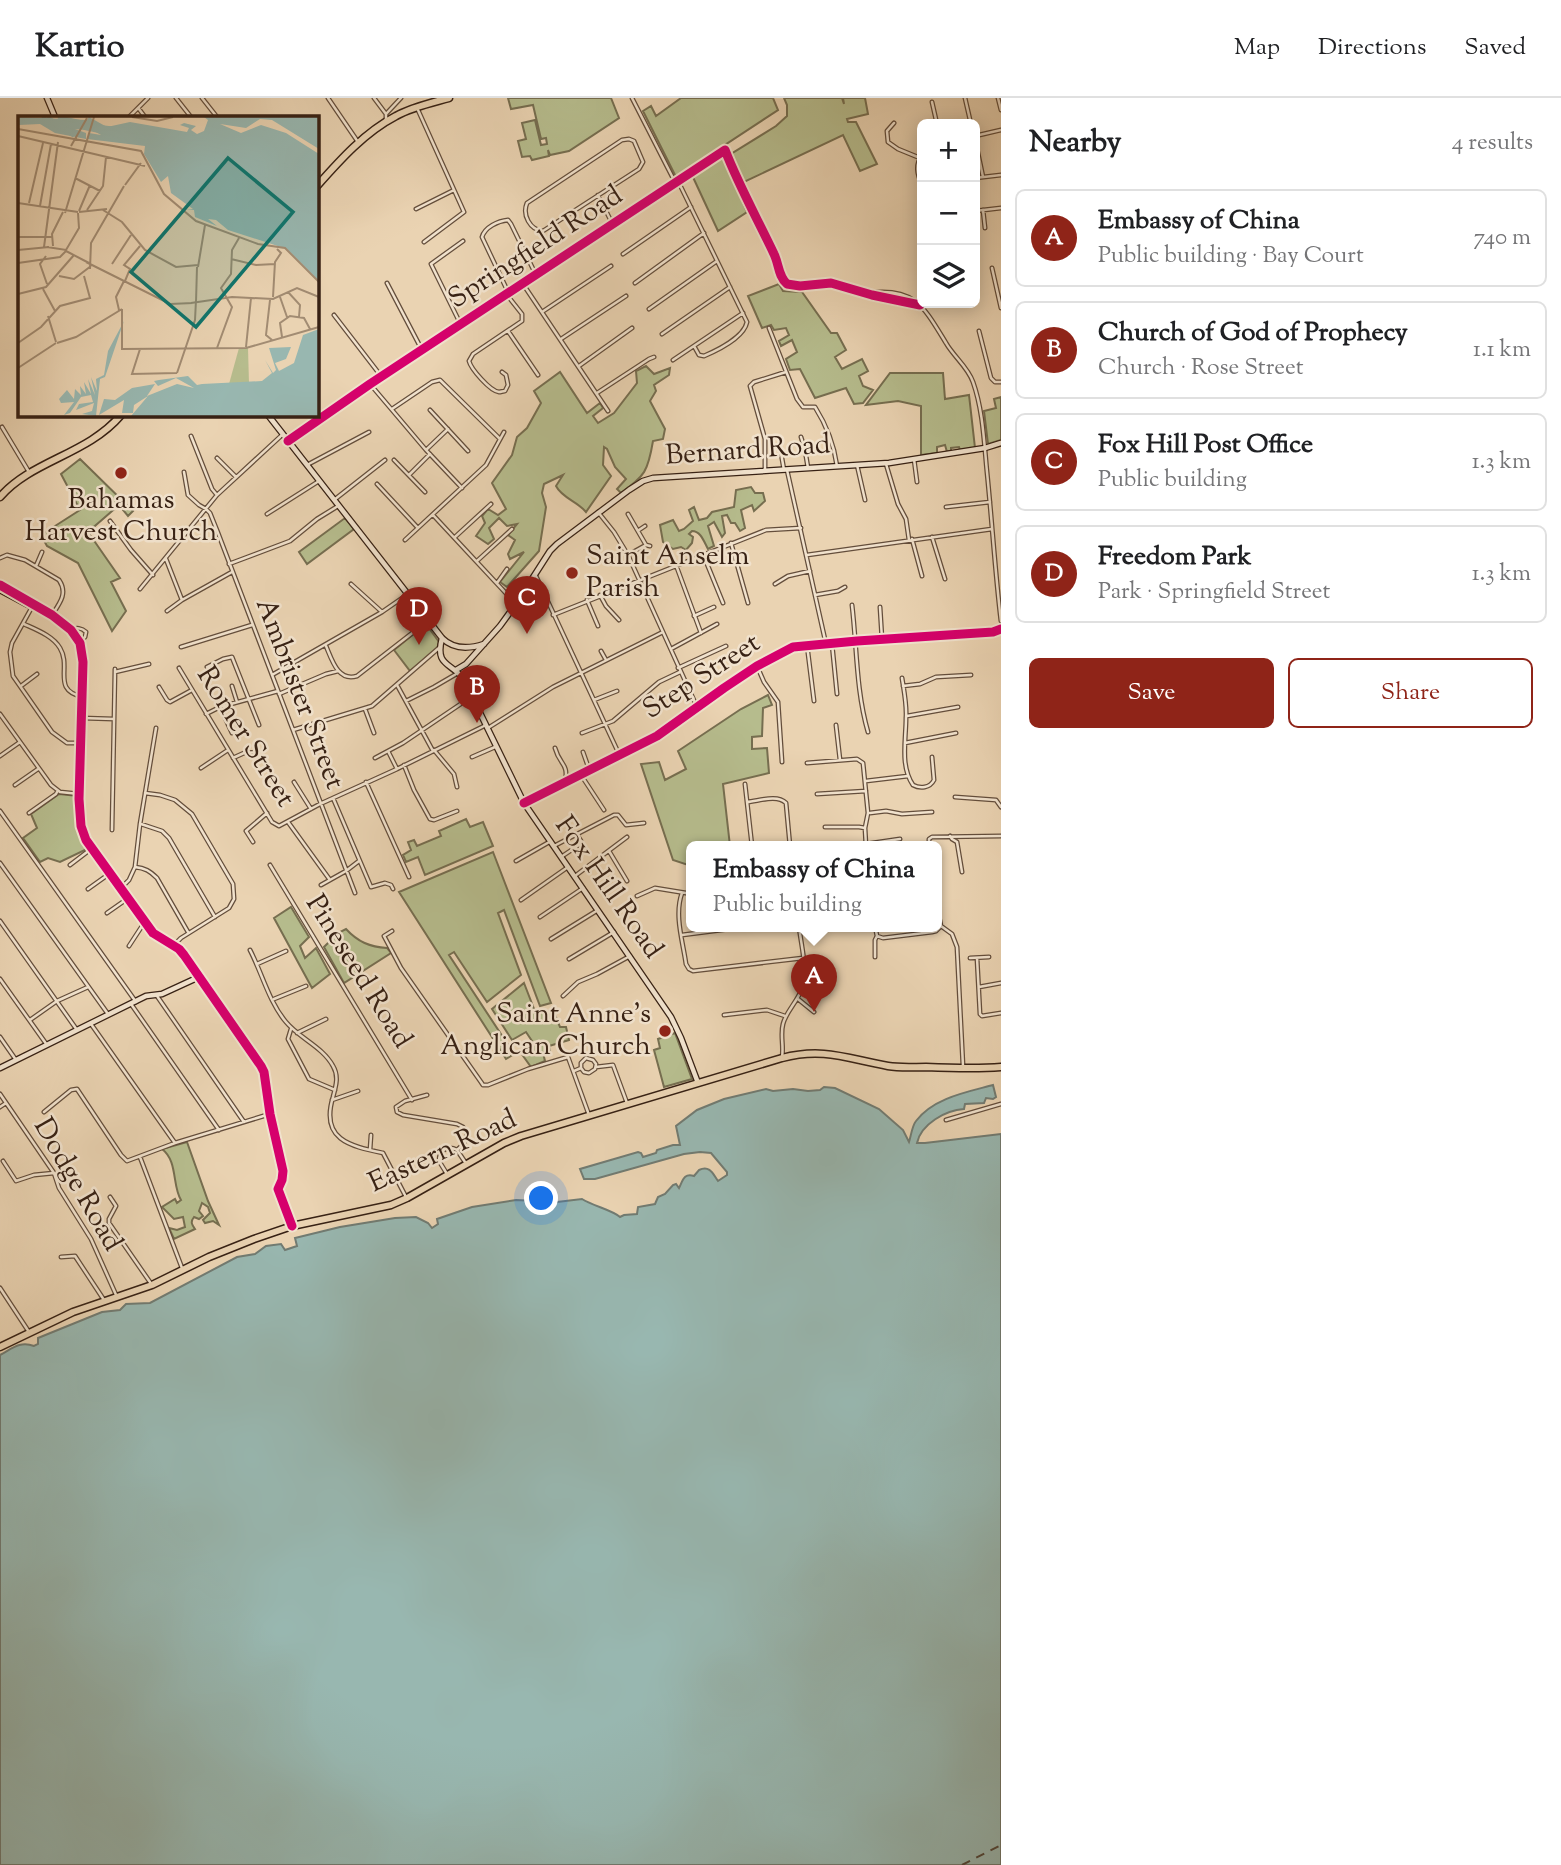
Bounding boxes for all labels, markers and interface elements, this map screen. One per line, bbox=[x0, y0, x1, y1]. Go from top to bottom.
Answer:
text: Kartio bbox=[35, 24, 125, 72]
text: Map bbox=[1234, 31, 1280, 65]
text: Directions bbox=[1318, 31, 1426, 65]
text: Saved bbox=[1464, 31, 1526, 65]
inset map bbox=[18, 116, 318, 416]
map controls bbox=[917, 119, 980, 308]
button: + bbox=[917, 119, 980, 182]
text: Nearby bbox=[1029, 122, 1121, 165]
text: 4 results bbox=[1452, 127, 1533, 160]
street label: Springfield Road bbox=[441, 176, 631, 320]
button: − bbox=[917, 182, 980, 245]
text: Embassy of China bbox=[1098, 203, 1300, 240]
text: A bbox=[1045, 222, 1063, 255]
text: 740 m bbox=[1474, 222, 1531, 255]
text: Public building · Bay Court bbox=[1098, 240, 1364, 273]
button: layers bbox=[917, 245, 980, 308]
text: Church of God of Prophecy bbox=[1098, 315, 1408, 352]
text: B bbox=[1047, 334, 1061, 367]
text: 1.1 km bbox=[1473, 334, 1531, 367]
text: Church · Rose Street bbox=[1098, 352, 1304, 385]
street label: Bernard Road bbox=[664, 425, 832, 477]
text: Fox Hill Post Office bbox=[1098, 427, 1313, 464]
text: C bbox=[1045, 446, 1063, 479]
text: 1.3 km bbox=[1472, 446, 1531, 479]
text: Public building bbox=[1098, 464, 1247, 497]
marker: Bahamas Harvest Church bbox=[113, 465, 129, 481]
place label: Bahamas Harvest Church bbox=[25, 481, 217, 553]
place label: Saint Anselm Parish bbox=[586, 537, 750, 609]
text: Freedom Park bbox=[1098, 539, 1251, 576]
text: D bbox=[1045, 558, 1063, 591]
text: 1.3 km bbox=[1472, 558, 1531, 591]
marker: Saint Anselm Parish bbox=[564, 565, 580, 581]
pin: C bbox=[504, 576, 550, 634]
text: Park · Springfield Street bbox=[1098, 576, 1330, 609]
pin: D bbox=[396, 587, 442, 645]
street label: Ambrister Street bbox=[244, 593, 354, 796]
street label: Step Street bbox=[635, 624, 769, 730]
button: Save bbox=[1029, 658, 1274, 728]
button: Share bbox=[1288, 658, 1533, 728]
street label: Romer Street bbox=[186, 659, 304, 816]
pin: B bbox=[454, 665, 500, 723]
street label: Fox Hill Road bbox=[544, 809, 672, 968]
popup bbox=[686, 841, 942, 932]
text: Embassy of China bbox=[713, 852, 915, 889]
street label: Pineseed Road bbox=[295, 887, 421, 1057]
text: Public building bbox=[713, 889, 862, 922]
pin: A bbox=[791, 954, 837, 1012]
place label: Saint Anne's Anglican Church bbox=[440, 995, 651, 1067]
marker: Saint Anne's Anglican Church bbox=[657, 1023, 673, 1039]
street label: Eastern Road bbox=[362, 1100, 524, 1204]
street label: Dodge Road bbox=[23, 1111, 132, 1259]
your location bbox=[524, 1181, 558, 1215]

